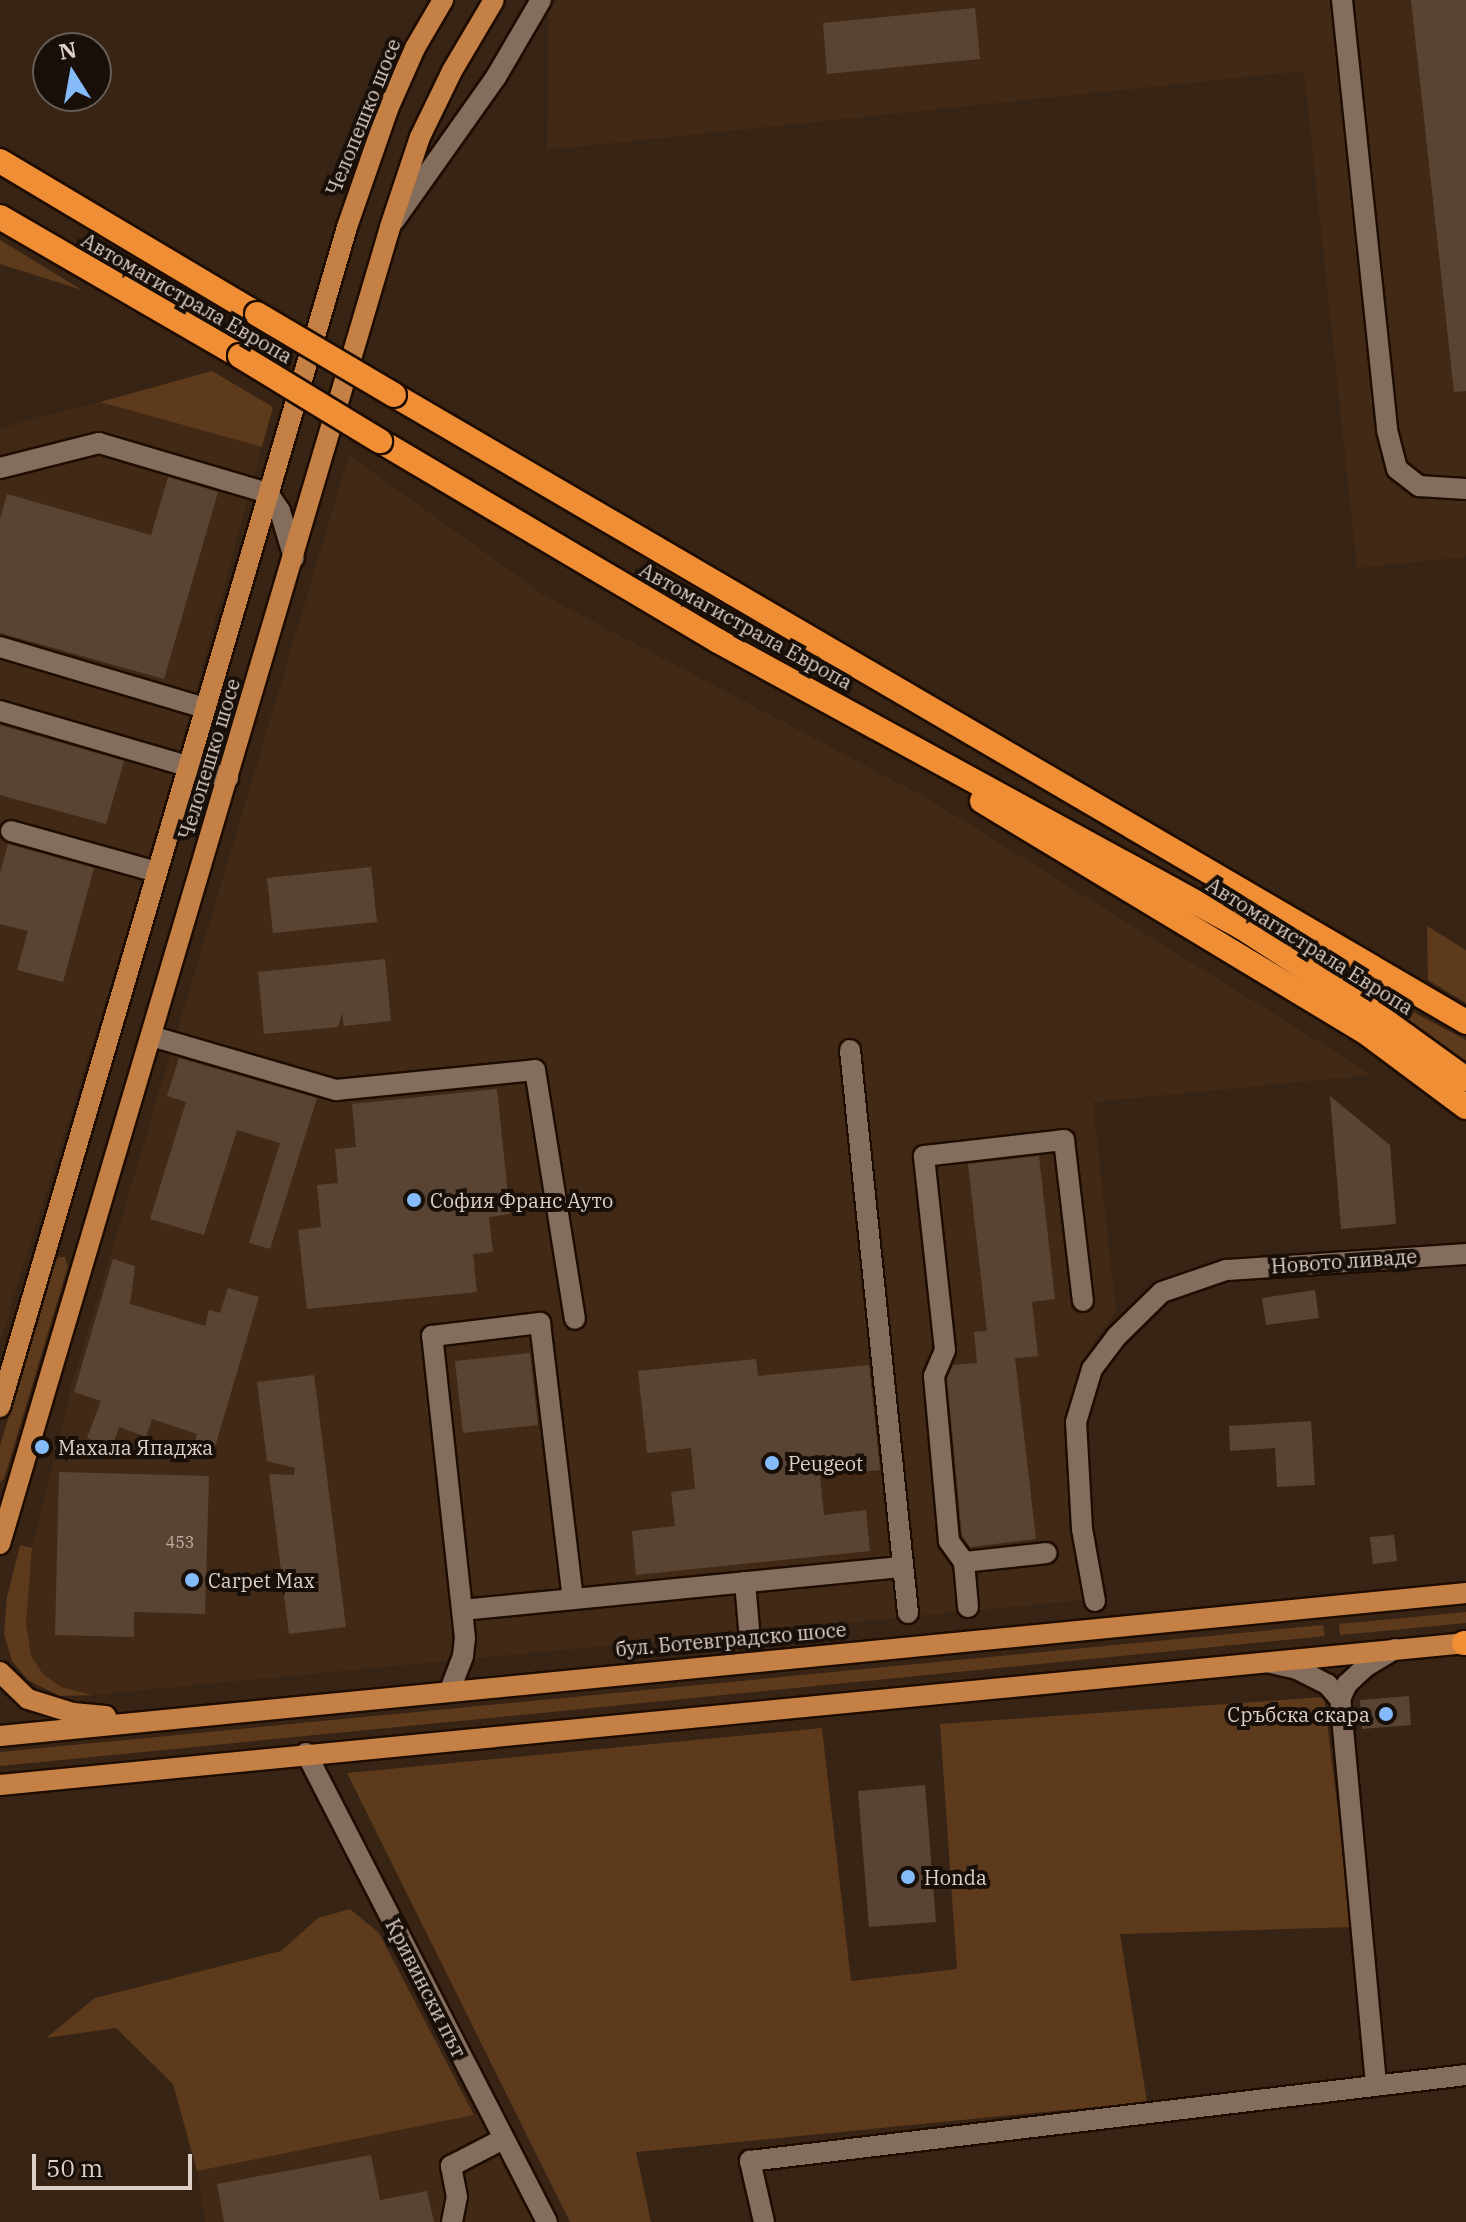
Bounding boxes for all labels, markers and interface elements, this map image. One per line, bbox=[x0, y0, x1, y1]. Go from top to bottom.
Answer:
north arrow bbox=[32, 32, 112, 112]
text: N bbox=[56, 34, 79, 66]
street label: Челопешко шосе bbox=[321, 35, 405, 199]
street label: Автомагистрала Европа bbox=[77, 228, 297, 368]
street label: Автомагистрала Европа bbox=[635, 557, 857, 695]
street label: Челопешко шосе bbox=[173, 676, 245, 842]
street label: Автомагистрала Европа bbox=[1202, 872, 1418, 1020]
place label: София Франс Ауто bbox=[430, 1188, 613, 1212]
marker: София Франс Ауто bbox=[405, 1191, 423, 1209]
street label: Новото ливаде bbox=[1270, 1244, 1418, 1278]
place label: Махала Япаджа bbox=[58, 1435, 213, 1459]
marker: Махала Япаджа bbox=[33, 1438, 51, 1456]
place label: Peugeot bbox=[788, 1451, 863, 1475]
marker: Peugeot bbox=[763, 1454, 781, 1472]
house number: 453 bbox=[166, 1532, 194, 1552]
place label: Carpet Max bbox=[208, 1568, 315, 1592]
marker: Carpet Max bbox=[183, 1571, 201, 1589]
street label: бул. Ботевградско шосе bbox=[615, 1617, 847, 1661]
place label: Сръбска скара bbox=[1227, 1702, 1370, 1726]
marker: Сръбска скара bbox=[1377, 1705, 1395, 1723]
place label: Honda bbox=[924, 1865, 987, 1889]
marker: Honda bbox=[899, 1868, 917, 1886]
street label: Кривински път bbox=[381, 1915, 471, 2061]
scale bar bbox=[36, 2138, 196, 2188]
text: 50 m bbox=[46, 2152, 103, 2184]

